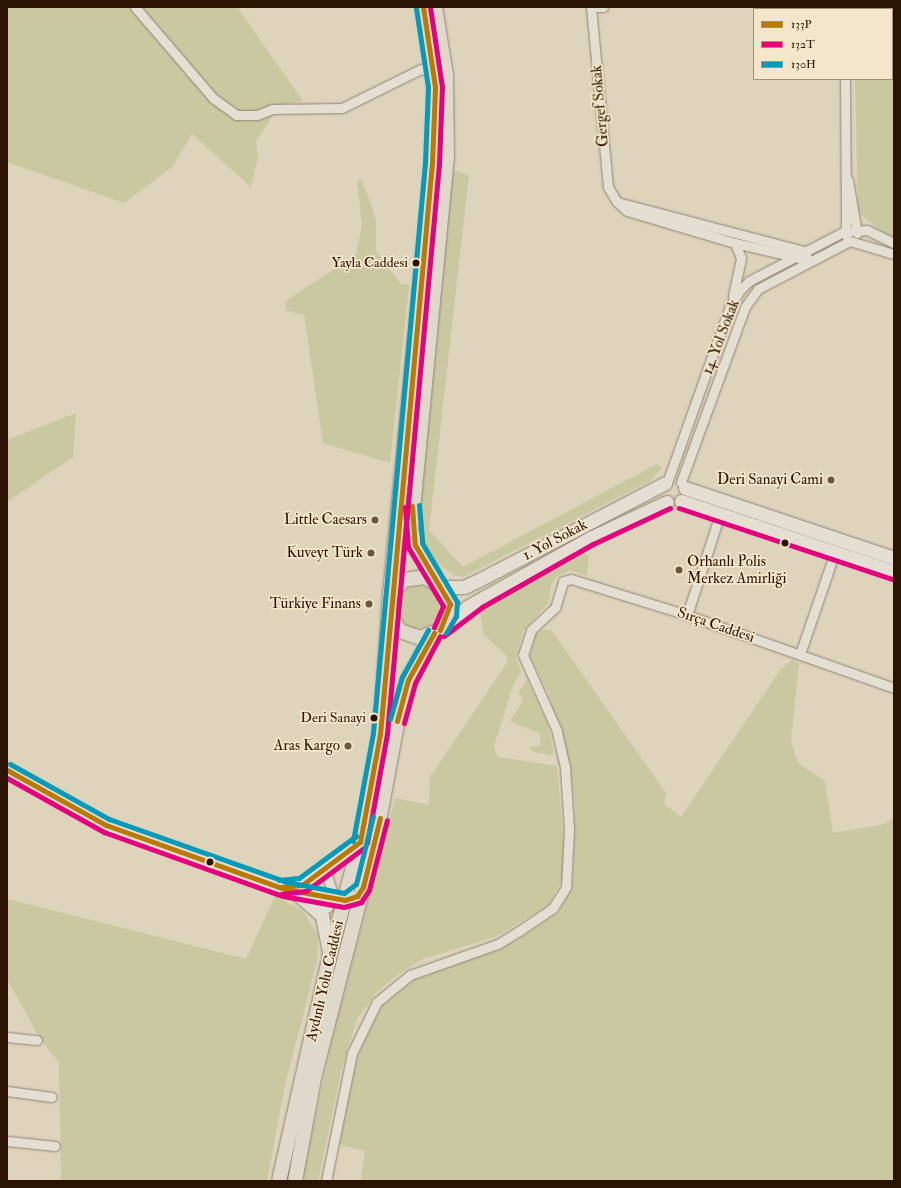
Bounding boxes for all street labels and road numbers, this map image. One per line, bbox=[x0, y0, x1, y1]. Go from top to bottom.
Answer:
street label: Gergef Sokak bbox=[587, 64, 613, 148]
street label: 14. Yol Sokak bbox=[698, 297, 744, 377]
street label: 1. Yol Sokak bbox=[520, 516, 590, 564]
street label: Sırça Caddesi bbox=[675, 603, 757, 647]
street label: Aydınlı Yolu Caddesi bbox=[302, 919, 348, 1043]

